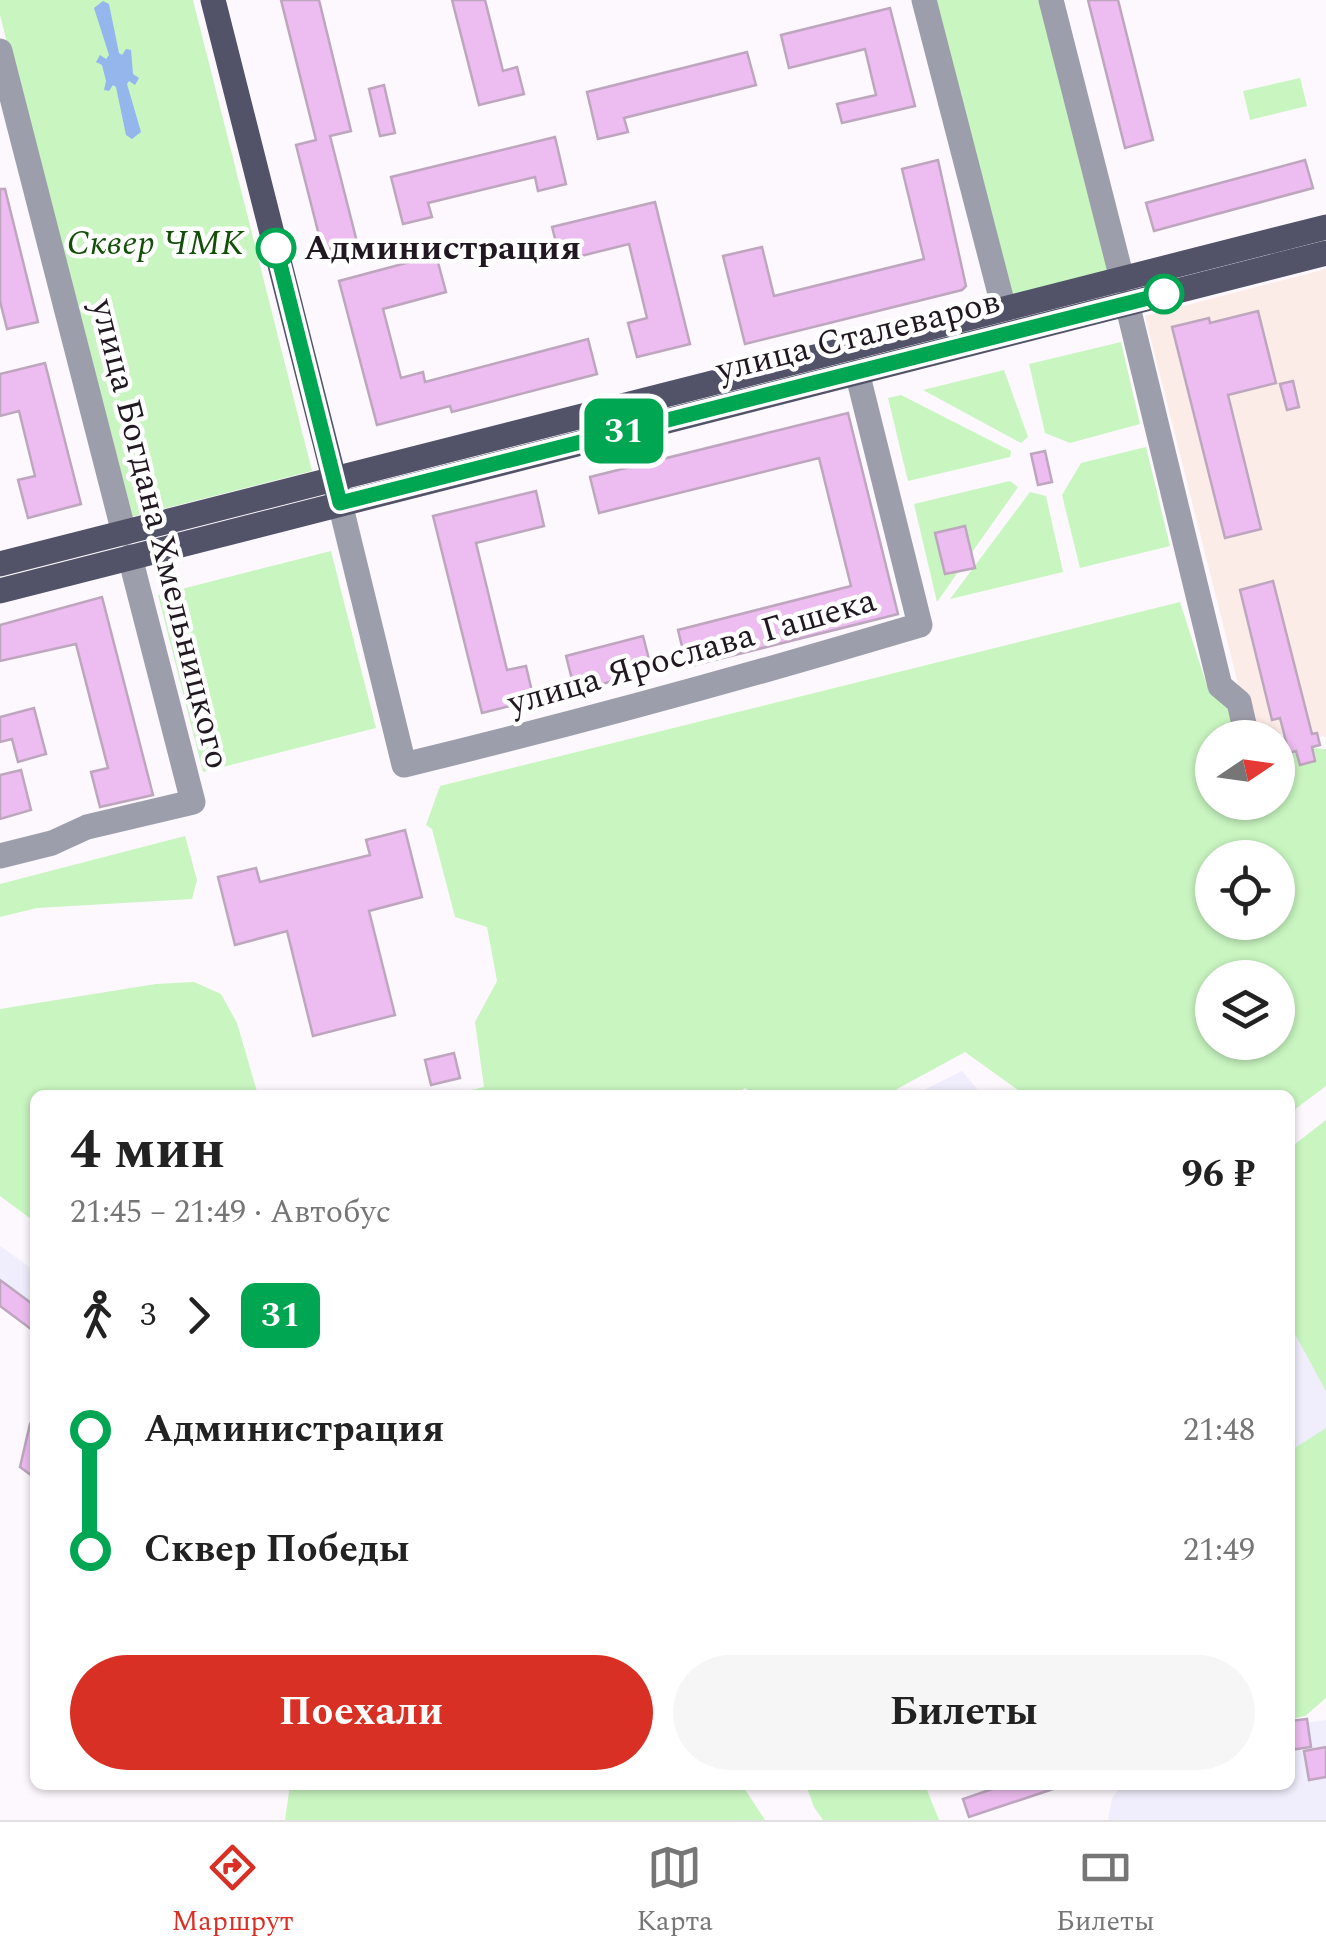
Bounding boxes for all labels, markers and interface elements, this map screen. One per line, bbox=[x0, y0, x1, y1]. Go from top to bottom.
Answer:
park label: Сквер ЧМК bbox=[67, 217, 245, 270]
place label: Администрация bbox=[304, 222, 581, 275]
marker: Администрация bbox=[257, 229, 295, 267]
street label: улица Сталеваров bbox=[710, 275, 1005, 397]
unlabelled marker bbox=[1145, 275, 1183, 313]
street label: улица Богдана Хмельницкого bbox=[76, 293, 244, 775]
line badge: 31 bbox=[579, 398, 669, 464]
text: 31 bbox=[604, 405, 644, 458]
street label: улица Ярослава Гашека bbox=[501, 574, 882, 730]
north arrow bbox=[1195, 720, 1295, 820]
map controls bbox=[1195, 720, 1295, 1060]
button: locate bbox=[1195, 840, 1295, 940]
button: layers bbox=[1195, 960, 1295, 1060]
text: 4 мин bbox=[70, 1109, 225, 1192]
text: 96 ₽ bbox=[1182, 1146, 1255, 1204]
text: 21:45 – 21:49 · Автобус bbox=[70, 1188, 391, 1237]
icon: walk bbox=[70, 1288, 125, 1343]
icon: forward bbox=[171, 1288, 226, 1343]
text: 31 bbox=[261, 1289, 300, 1342]
text: 3 bbox=[140, 1291, 156, 1340]
text: Администрация bbox=[144, 1401, 444, 1459]
text: 21:48 bbox=[1183, 1406, 1255, 1455]
text: Сквер Победы bbox=[144, 1521, 410, 1579]
text: 21:49 bbox=[1183, 1526, 1255, 1575]
button: Поехали bbox=[70, 1655, 653, 1770]
button: Билеты bbox=[673, 1655, 1255, 1770]
tab: Маршрут bbox=[171, 1840, 293, 1943]
tab: Карта bbox=[636, 1840, 713, 1943]
tab: Билеты bbox=[1056, 1840, 1155, 1943]

